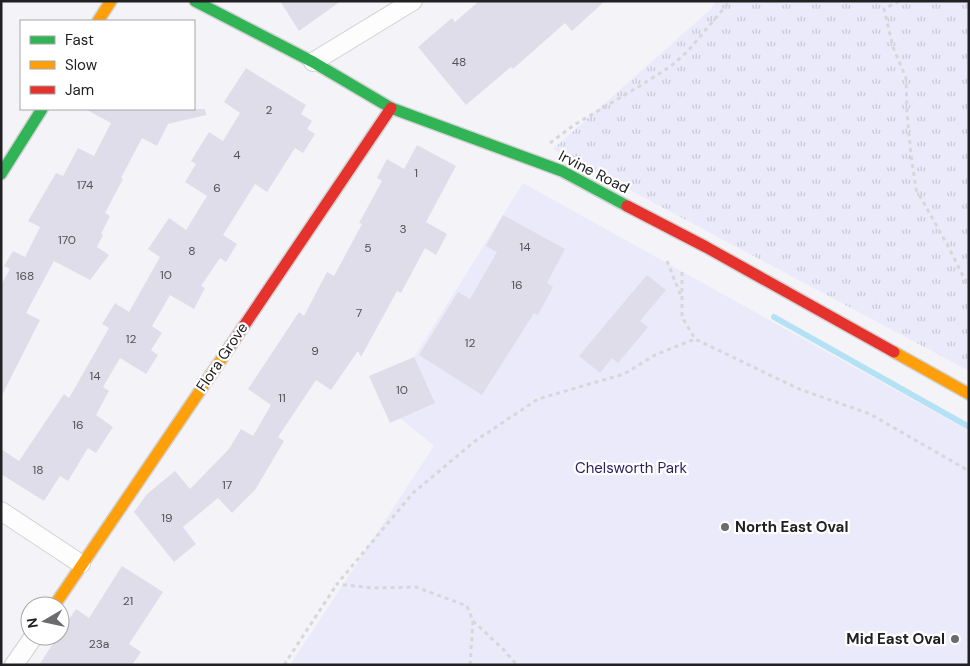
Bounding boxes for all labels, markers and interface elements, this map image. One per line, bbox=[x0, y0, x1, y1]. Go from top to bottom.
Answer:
legend bbox=[20, 20, 195, 110]
text: Fast bbox=[65, 30, 94, 50]
house number: 48 bbox=[452, 54, 466, 70]
text: Slow bbox=[65, 55, 98, 75]
text: Jam bbox=[65, 80, 94, 100]
house number: 2 bbox=[266, 102, 273, 118]
street label: Irvine Road bbox=[555, 146, 633, 198]
house number: 4 bbox=[233, 147, 241, 163]
house number: 1 bbox=[414, 165, 418, 181]
house number: 174 bbox=[77, 177, 93, 193]
house number: 6 bbox=[213, 180, 221, 196]
house number: 3 bbox=[399, 221, 407, 237]
house number: 170 bbox=[58, 232, 76, 248]
house number: 14 bbox=[519, 239, 531, 255]
house number: 5 bbox=[364, 240, 372, 256]
house number: 8 bbox=[188, 243, 196, 259]
house number: 10 bbox=[160, 267, 172, 283]
house number: 168 bbox=[16, 268, 34, 284]
house number: 16 bbox=[511, 277, 523, 293]
house number: 7 bbox=[356, 305, 362, 321]
street label: Flora Grove bbox=[192, 319, 252, 395]
house number: 12 bbox=[126, 331, 136, 347]
house number: 12 bbox=[465, 335, 475, 351]
house number: 9 bbox=[311, 343, 319, 359]
house number: 14 bbox=[89, 368, 101, 384]
house number: 10 bbox=[396, 382, 408, 398]
house number: 11 bbox=[278, 390, 286, 406]
house number: 16 bbox=[72, 417, 84, 433]
park label: Chelsworth Park bbox=[575, 458, 688, 478]
house number: 18 bbox=[32, 462, 44, 478]
house number: 17 bbox=[222, 477, 232, 493]
house number: 19 bbox=[161, 510, 173, 526]
place label: North East Oval bbox=[735, 517, 848, 537]
marker: North East Oval bbox=[719, 521, 731, 533]
house number: 21 bbox=[123, 593, 133, 609]
north arrow bbox=[20, 596, 70, 646]
text: N bbox=[22, 617, 42, 629]
place label: Mid East Oval bbox=[846, 629, 945, 649]
marker: Mid East Oval bbox=[949, 633, 961, 645]
house number: 23a bbox=[89, 636, 109, 652]

